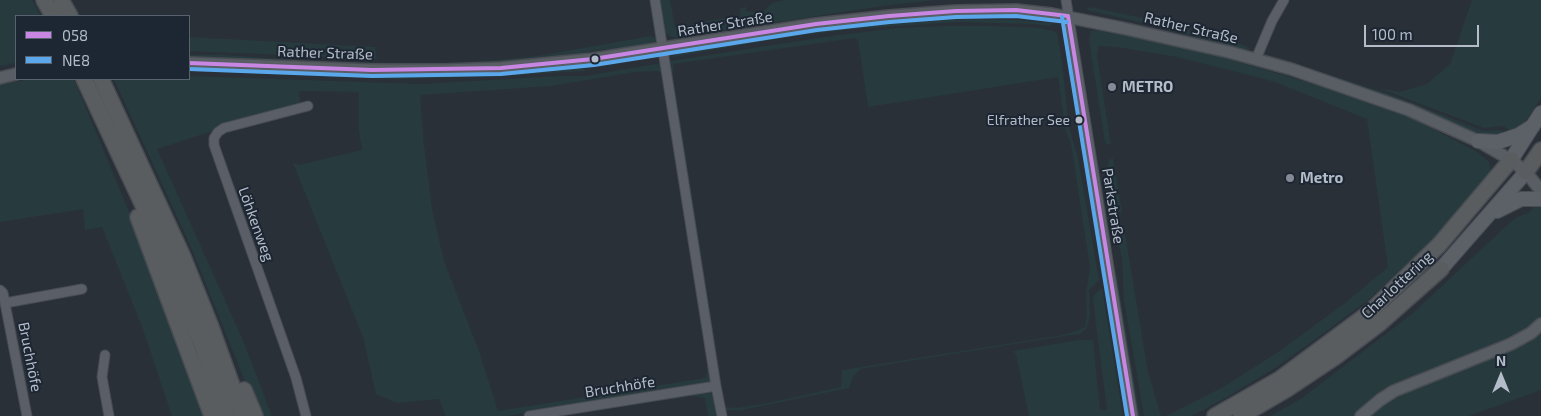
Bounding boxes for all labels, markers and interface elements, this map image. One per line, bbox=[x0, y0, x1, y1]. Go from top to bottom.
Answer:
street label: Rather Straße bbox=[676, 8, 774, 40]
street label: Rather Straße bbox=[1142, 8, 1240, 48]
legend bbox=[15, 15, 190, 80]
scale bar bbox=[1366, 15, 1481, 47]
text: 100 m bbox=[1372, 25, 1413, 43]
text: 058 bbox=[62, 26, 88, 44]
street label: Rather Straße bbox=[277, 42, 373, 64]
text: NE8 bbox=[62, 51, 90, 69]
unlabelled marker bbox=[590, 54, 600, 64]
place label: METRO bbox=[1122, 78, 1173, 96]
marker: METRO bbox=[1106, 81, 1118, 93]
place label: Elfrather See bbox=[987, 112, 1070, 128]
marker: Elfrather See bbox=[1074, 115, 1084, 125]
street label: Parkstraße bbox=[1098, 167, 1128, 245]
place label: Metro bbox=[1300, 169, 1343, 187]
marker: Metro bbox=[1284, 172, 1296, 184]
street label: Löhkenweg bbox=[234, 184, 278, 264]
street label: Charlottering bbox=[1358, 247, 1436, 323]
street label: Bruchhöfe bbox=[14, 321, 46, 393]
north arrow bbox=[1476, 351, 1526, 401]
text: N bbox=[1496, 352, 1506, 369]
street label: Bruchhöfe bbox=[584, 373, 656, 401]

